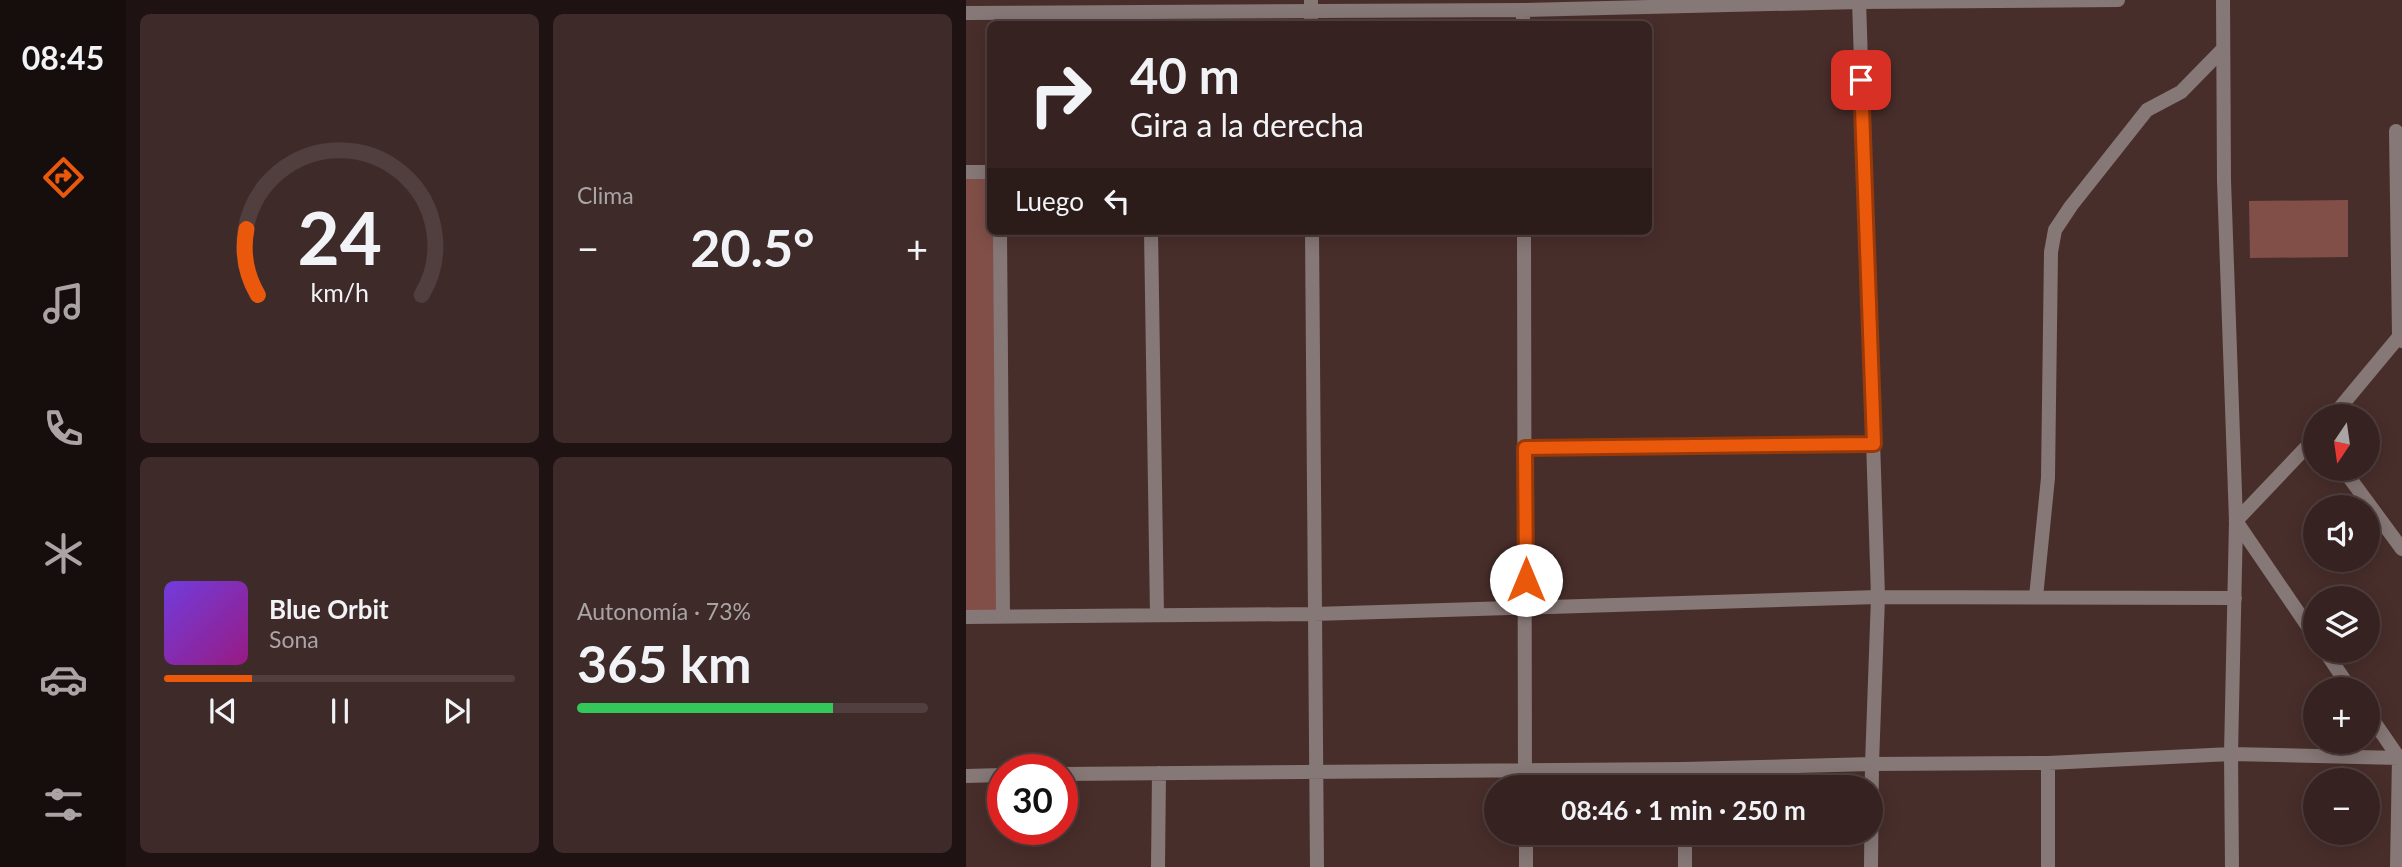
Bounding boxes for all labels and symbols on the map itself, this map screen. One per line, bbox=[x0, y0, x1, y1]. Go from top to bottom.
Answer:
pin bbox=[1831, 50, 1891, 110]
north arrow bbox=[2303, 404, 2380, 481]
position arrow bbox=[1489, 543, 1563, 617]
speed limit sign: 30 bbox=[987, 754, 1078, 845]

